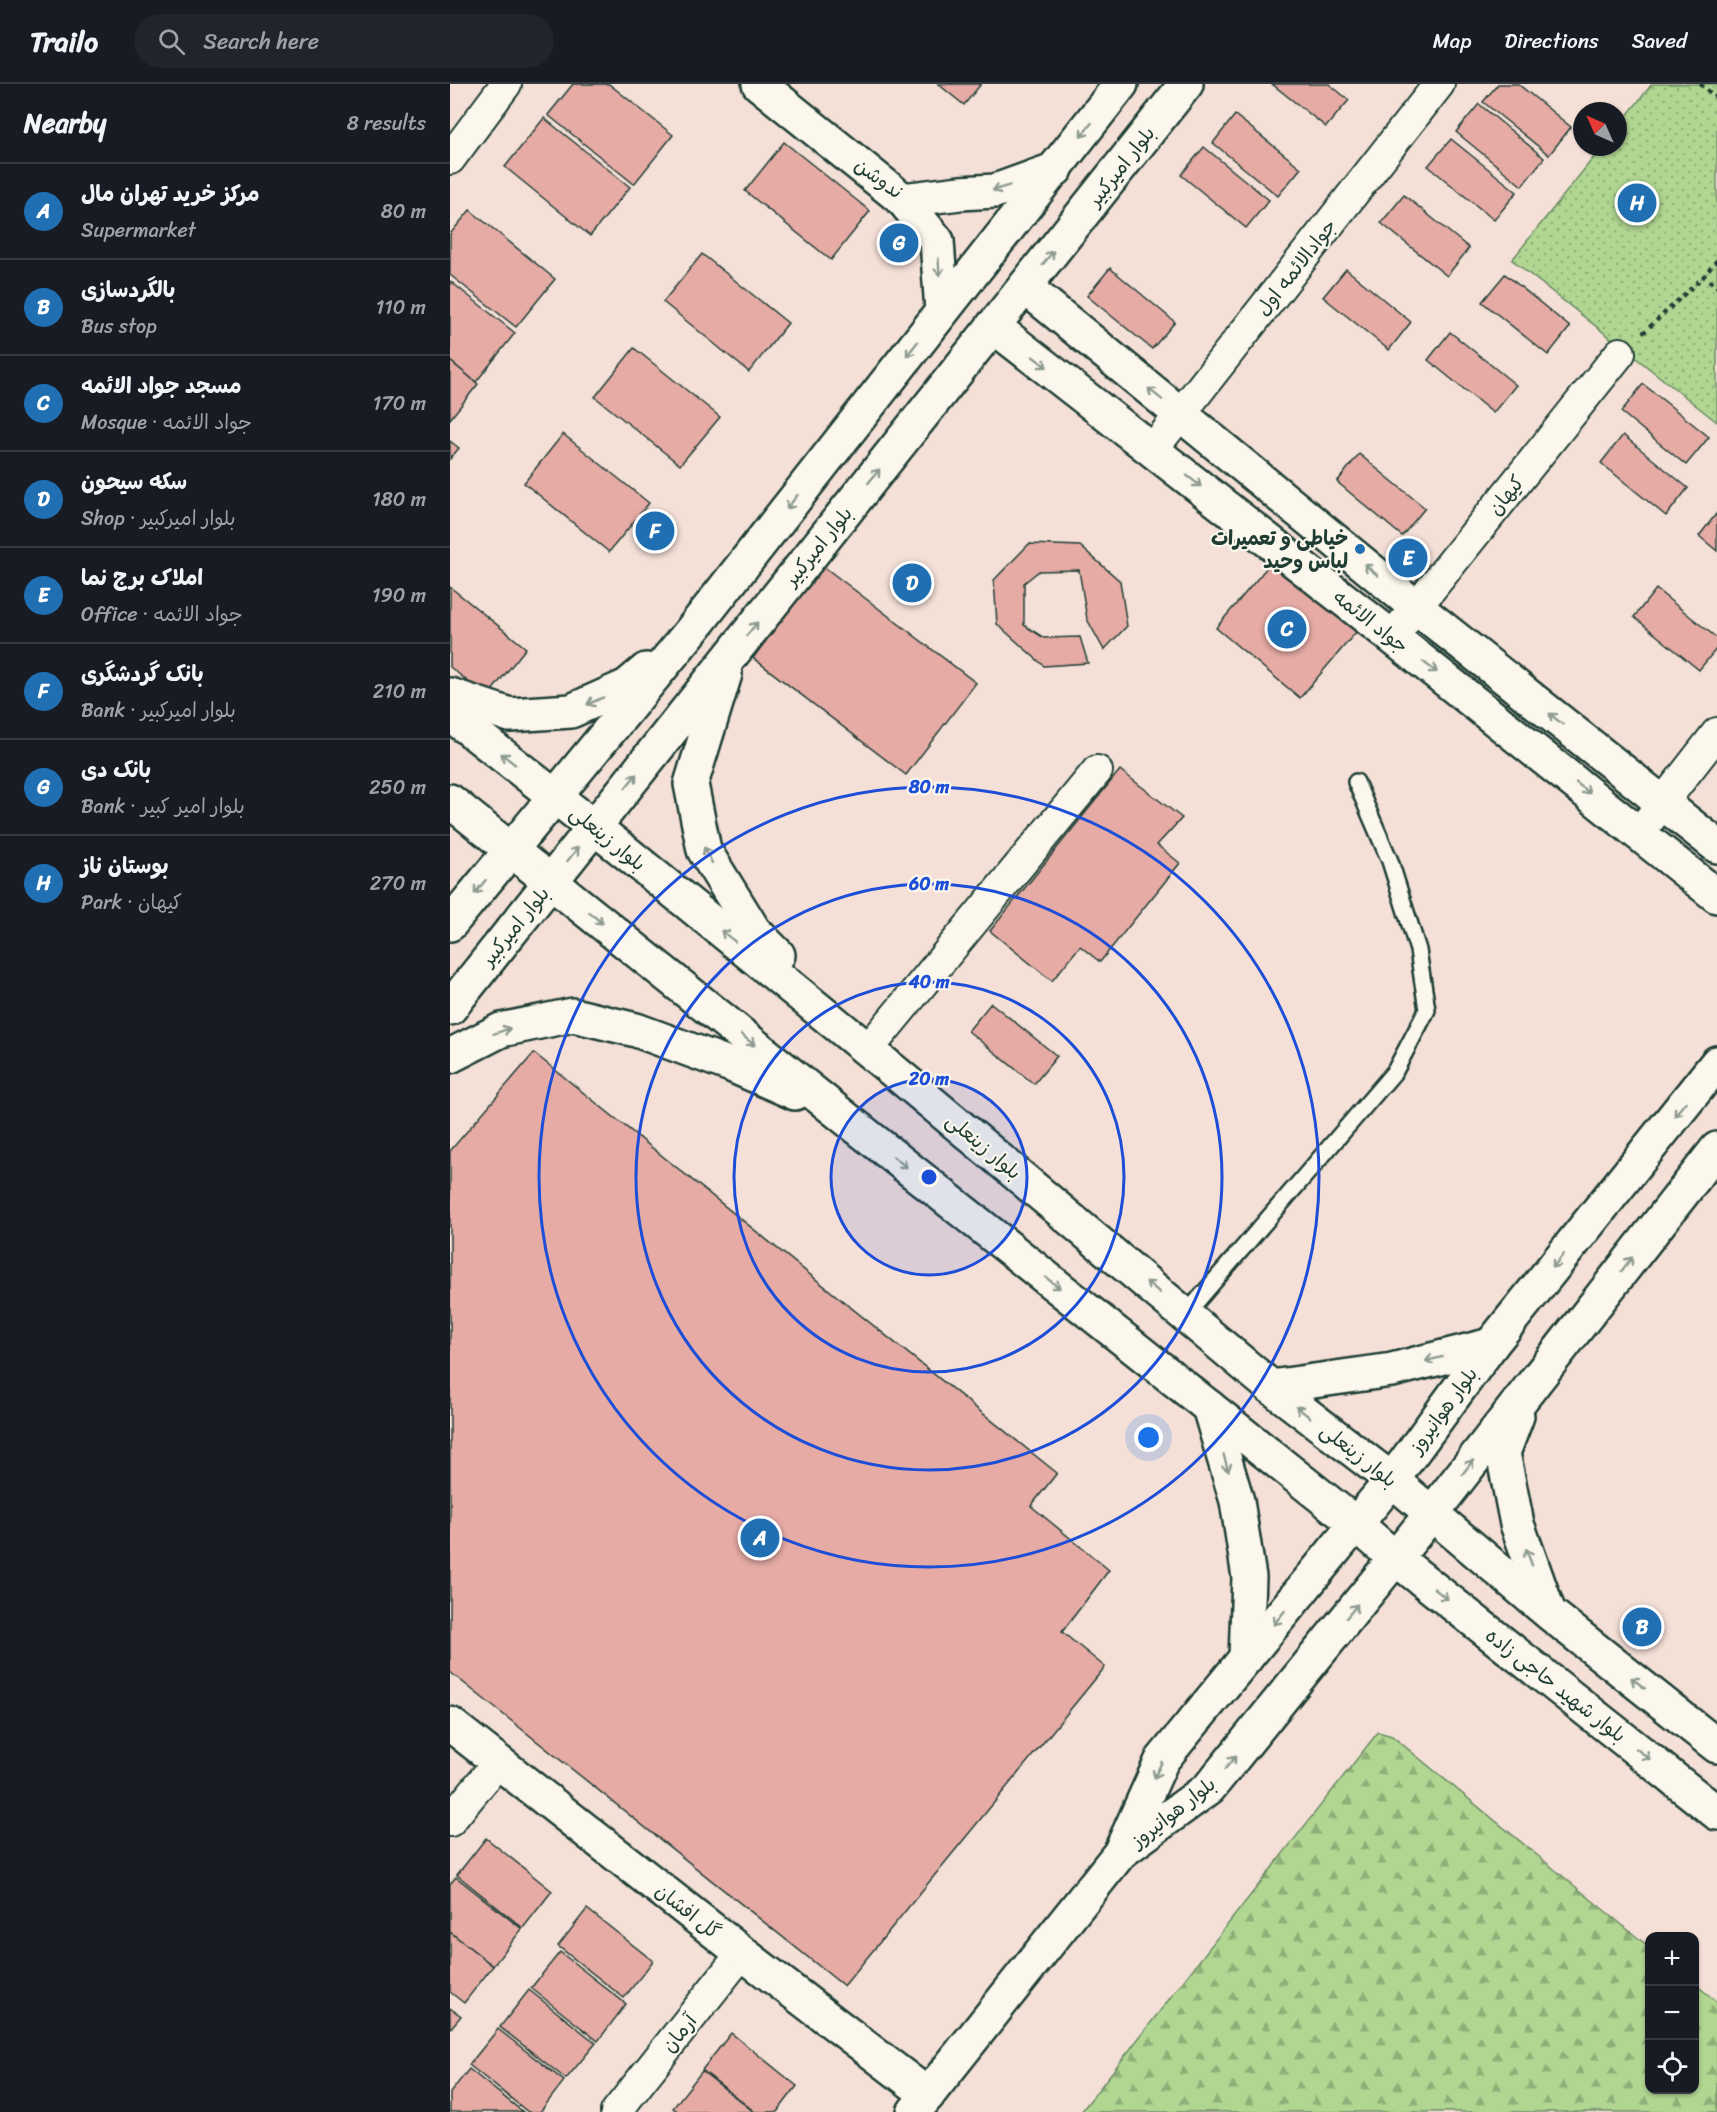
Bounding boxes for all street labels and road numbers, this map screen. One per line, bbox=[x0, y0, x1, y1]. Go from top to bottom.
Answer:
street label: بلوار امیرکبیر bbox=[1077, 118, 1164, 216]
street label: ندوشن bbox=[847, 148, 911, 208]
street label: جوادالائمه اول bbox=[1247, 211, 1346, 324]
street label: کیهان bbox=[1479, 467, 1534, 524]
street label: بلوار امیرکبیر bbox=[774, 498, 862, 596]
street label: جواد الائمه bbox=[1325, 580, 1417, 663]
street label: بلوار زینعلی bbox=[562, 796, 654, 880]
street label: بلوار امیرکبیر bbox=[471, 878, 559, 976]
street label: بلوار زینعلی bbox=[938, 1104, 1030, 1189]
street label: بلوار هوانیروز bbox=[1398, 1359, 1487, 1463]
street label: بلوار زینعلی bbox=[1312, 1414, 1405, 1497]
street label: بلوار شهید حاجی زاده bbox=[1477, 1619, 1634, 1752]
street label: بلوار هوانیروز bbox=[1121, 1768, 1224, 1858]
street label: گل افشان bbox=[647, 1874, 728, 1949]
street label: آرمان bbox=[653, 2005, 707, 2061]

